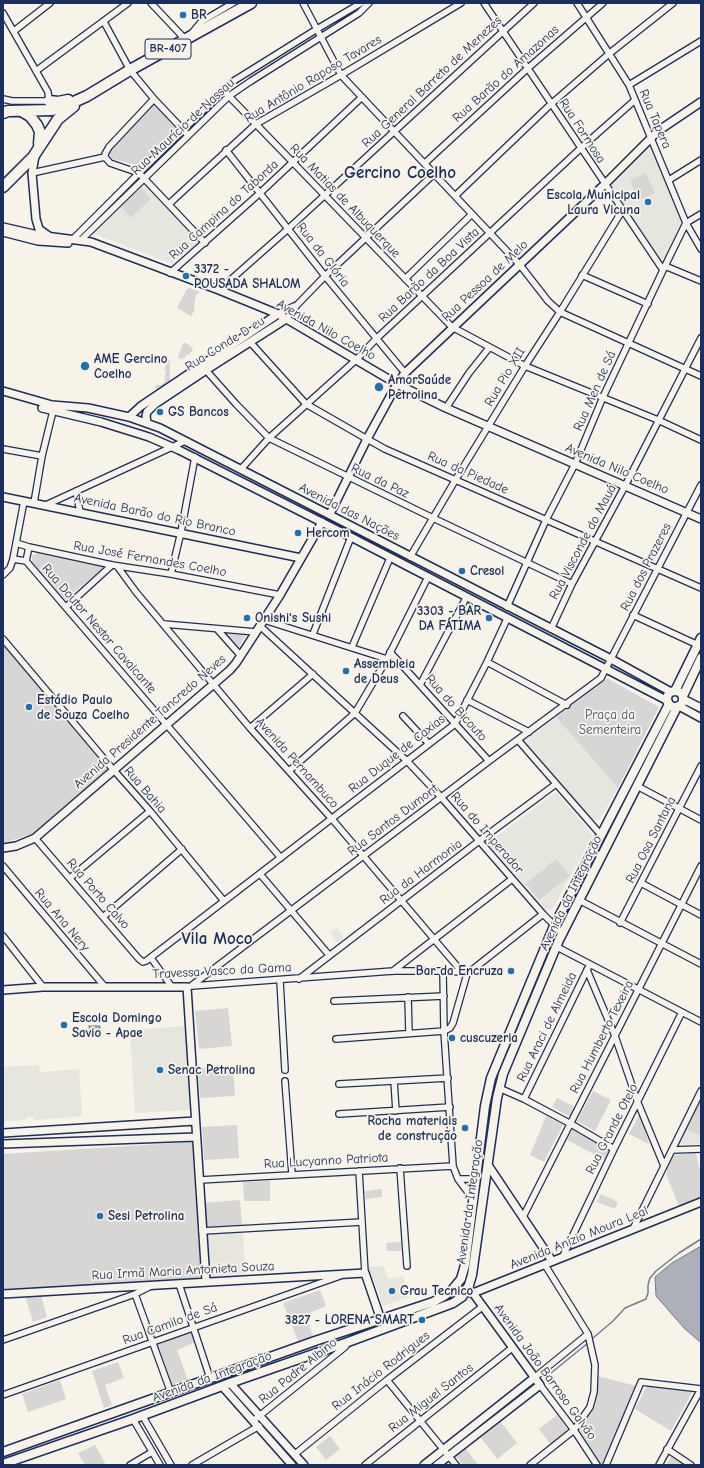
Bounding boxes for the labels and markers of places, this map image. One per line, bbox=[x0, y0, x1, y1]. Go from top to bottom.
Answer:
place label: BR bbox=[191, 7, 207, 23]
marker: BR bbox=[178, 10, 188, 20]
place label: Escola Municipal Laura Vicuna bbox=[546, 187, 640, 218]
marker: Escola Municipal Laura Vicuna bbox=[643, 197, 653, 207]
place label: 3372 - POUSADA SHALOM bbox=[194, 261, 300, 292]
marker: 3372 - POUSADA SHALOM bbox=[181, 271, 191, 281]
place label: AME Gercino Coelho bbox=[94, 351, 167, 382]
marker: AME Gercino Coelho bbox=[79, 360, 91, 372]
place label: AmorSaúde Petrolina bbox=[388, 372, 451, 403]
marker: AmorSaúde Petrolina bbox=[373, 381, 385, 393]
place label: GS Bancos bbox=[168, 404, 229, 420]
marker: GS Bancos bbox=[155, 407, 165, 417]
place label: Hercom bbox=[306, 525, 350, 541]
marker: Hercom bbox=[293, 528, 303, 538]
place label: Cresol bbox=[470, 563, 504, 579]
marker: Cresol bbox=[457, 566, 467, 576]
place label: 3303 - BAR DA FÁTIMA bbox=[417, 603, 481, 634]
place label: Onishi's Sushi bbox=[255, 610, 331, 626]
marker: Onishi's Sushi bbox=[242, 613, 252, 623]
marker: 3303 - BAR DA FÁTIMA bbox=[484, 613, 494, 623]
place label: Assembleia de Deus bbox=[354, 656, 415, 687]
marker: Assembleia de Deus bbox=[341, 666, 351, 676]
place label: Estádio Paulo de Souza Coelho bbox=[37, 692, 129, 723]
marker: Estádio Paulo de Souza Coelho bbox=[24, 702, 34, 712]
place label: Bar da Encruza bbox=[416, 963, 503, 979]
marker: Bar da Encruza bbox=[506, 966, 516, 976]
place label: Escola Domingo Savio - Apae bbox=[72, 1010, 162, 1041]
marker: Escola Domingo Savio - Apae bbox=[59, 1020, 69, 1030]
place label: cuscuzeria bbox=[460, 1030, 518, 1046]
marker: cuscuzeria bbox=[447, 1033, 457, 1043]
place label: Senac Petrolina bbox=[168, 1062, 255, 1078]
marker: Senac Petrolina bbox=[155, 1065, 165, 1075]
place label: Rocha materiais de construção bbox=[368, 1113, 457, 1144]
marker: Rocha materiais de construção bbox=[460, 1123, 470, 1133]
place label: Sesi Petrolina bbox=[108, 1208, 184, 1224]
marker: Sesi Petrolina bbox=[95, 1211, 105, 1221]
place label: Grau Tecnico bbox=[400, 1283, 473, 1299]
marker: Grau Tecnico bbox=[387, 1286, 397, 1296]
place label: 3827 - LORENA SMART bbox=[285, 1312, 414, 1328]
marker: 3827 - LORENA SMART bbox=[417, 1315, 427, 1325]

